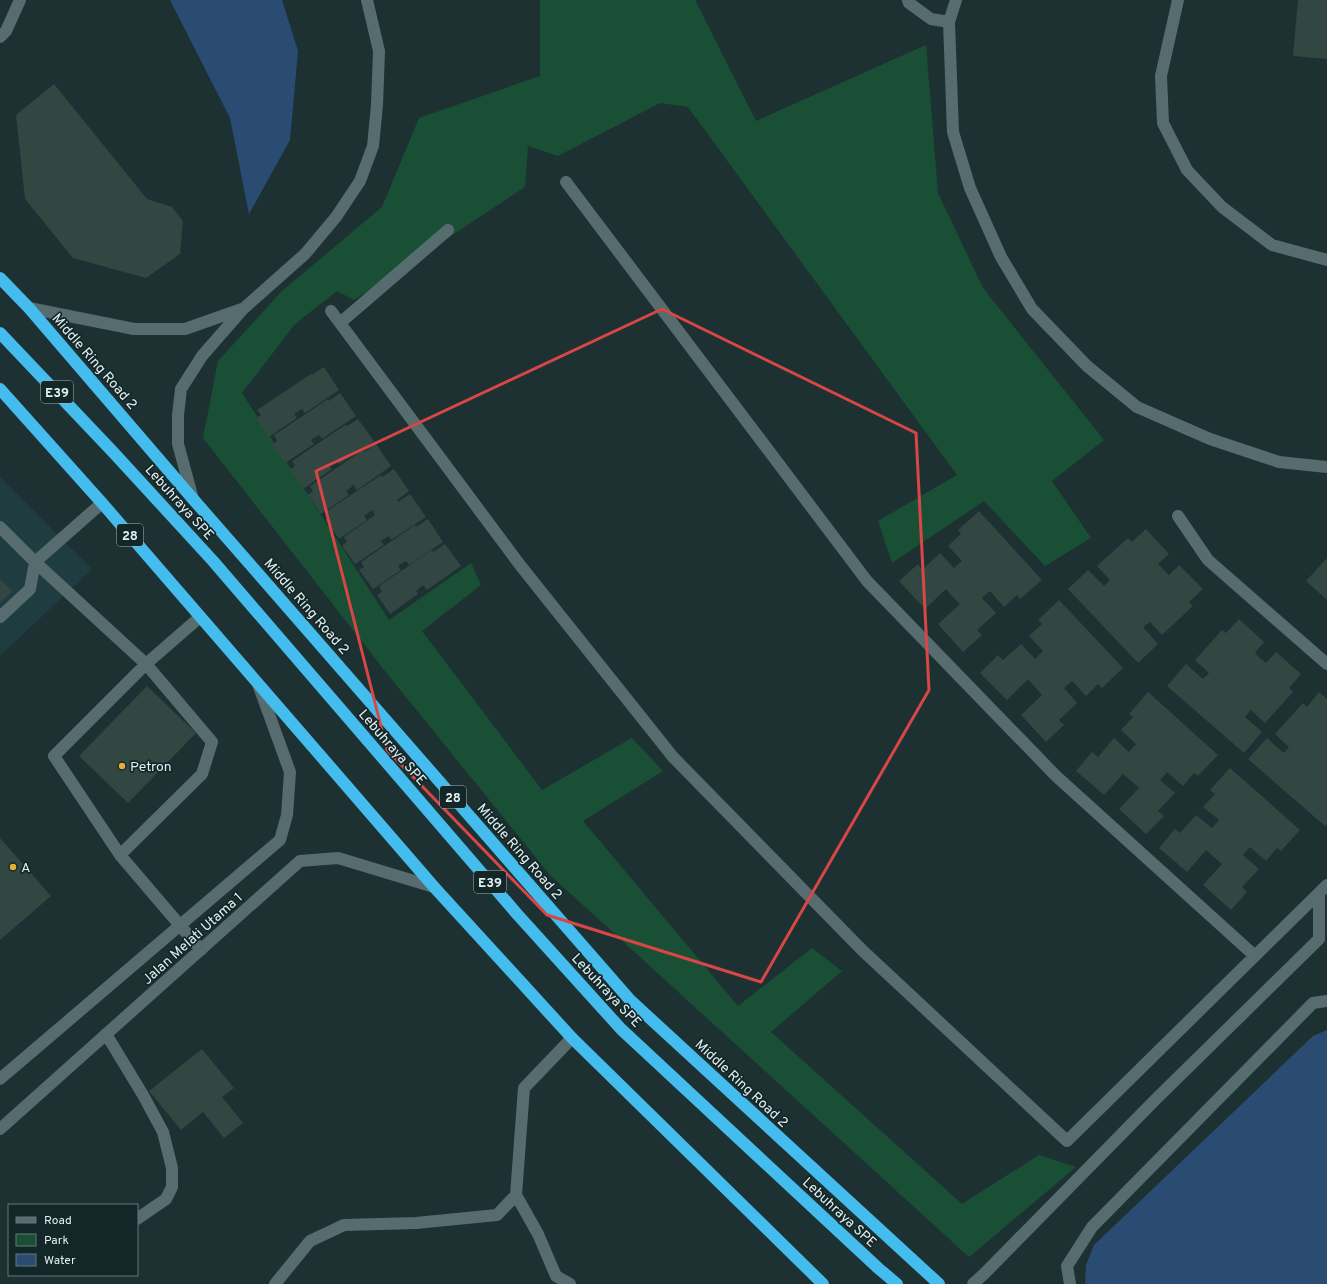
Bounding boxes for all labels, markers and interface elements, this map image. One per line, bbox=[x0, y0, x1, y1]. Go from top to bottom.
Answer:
street label: Middle Ring Road 2 bbox=[48, 311, 140, 413]
road number: E39 bbox=[41, 381, 73, 403]
street label: Lebuhraya SPE bbox=[141, 462, 217, 544]
road number: 28 bbox=[117, 524, 143, 546]
street label: Middle Ring Road 2 bbox=[260, 556, 352, 658]
street label: Lebuhraya SPE bbox=[354, 707, 429, 789]
place label: Petron bbox=[130, 759, 172, 776]
marker: Petron bbox=[117, 761, 127, 771]
road number: 28 bbox=[440, 786, 466, 808]
street label: Middle Ring Road 2 bbox=[473, 801, 565, 903]
place label: A bbox=[21, 860, 31, 877]
marker: A bbox=[8, 862, 18, 872]
road number: E39 bbox=[474, 871, 506, 893]
street label: Jalan Melati Utama 1 bbox=[139, 890, 247, 989]
street label: Lebuhraya SPE bbox=[567, 950, 645, 1032]
street label: Middle Ring Road 2 bbox=[691, 1036, 791, 1132]
street label: Lebuhraya SPE bbox=[798, 1174, 880, 1252]
legend bbox=[8, 1204, 138, 1276]
text: Road bbox=[44, 1213, 72, 1229]
text: Park bbox=[44, 1233, 69, 1249]
text: Water bbox=[44, 1253, 76, 1269]

